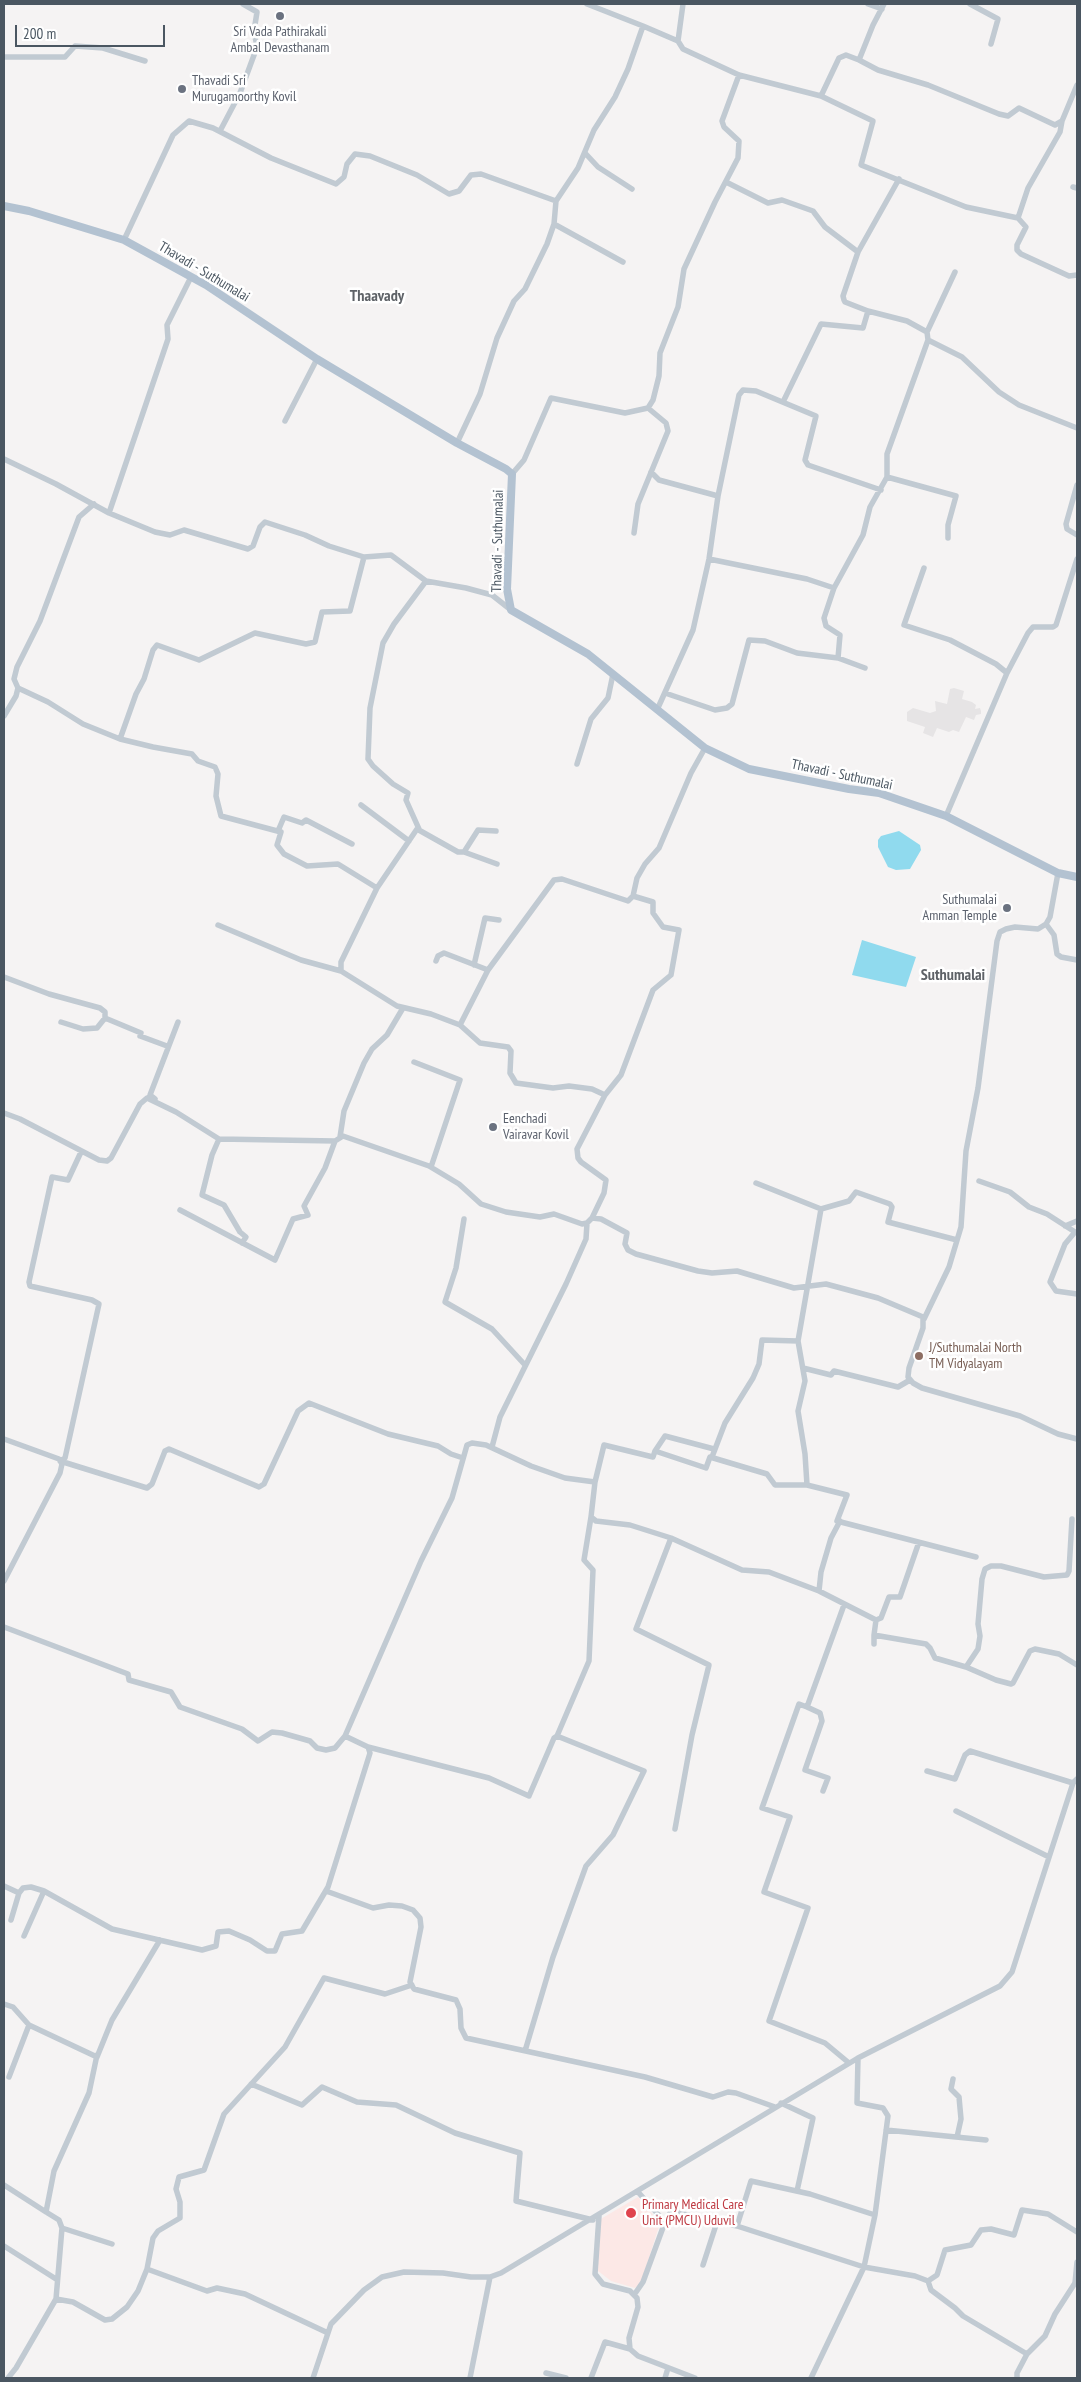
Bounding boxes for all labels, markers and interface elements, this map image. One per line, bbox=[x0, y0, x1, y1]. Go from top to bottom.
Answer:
marker: Sri Vada Pathirakali Ambal Devasthanam bbox=[274, 10, 286, 22]
scale bar bbox=[18, 15, 168, 47]
text: 200 m bbox=[23, 24, 56, 43]
place label: Sri Vada Pathirakali Ambal Devasthanam bbox=[231, 24, 329, 56]
place label: Thavadi Sri Murugamoorthy Kovil bbox=[192, 73, 296, 105]
marker: Thavadi Sri Murugamoorthy Kovil bbox=[176, 83, 188, 95]
street label: Thavadi - Suthumalai bbox=[156, 238, 252, 306]
district label: Thaavady bbox=[350, 286, 404, 306]
street label: Thavadi - Suthumalai bbox=[489, 489, 507, 593]
street label: Thavadi - Suthumalai bbox=[790, 756, 894, 794]
place label: Suthumalai Amman Temple bbox=[923, 892, 997, 924]
marker: Suthumalai Amman Temple bbox=[1001, 902, 1013, 914]
district label: Suthumalai bbox=[921, 965, 985, 985]
place label: Eenchadi Vairavar Kovil bbox=[503, 1111, 569, 1144]
marker: Eenchadi Vairavar Kovil bbox=[487, 1121, 499, 1133]
place label: J/Suthumalai North TM Vidyalayam bbox=[929, 1340, 1022, 1372]
marker: J/Suthumalai North TM Vidyalayam bbox=[913, 1350, 925, 1362]
place label: Primary Medical Care Unit (PMCU) Uduvil bbox=[642, 2197, 744, 2230]
marker: Primary Medical Care Unit (PMCU) Uduvil bbox=[624, 2206, 638, 2220]

